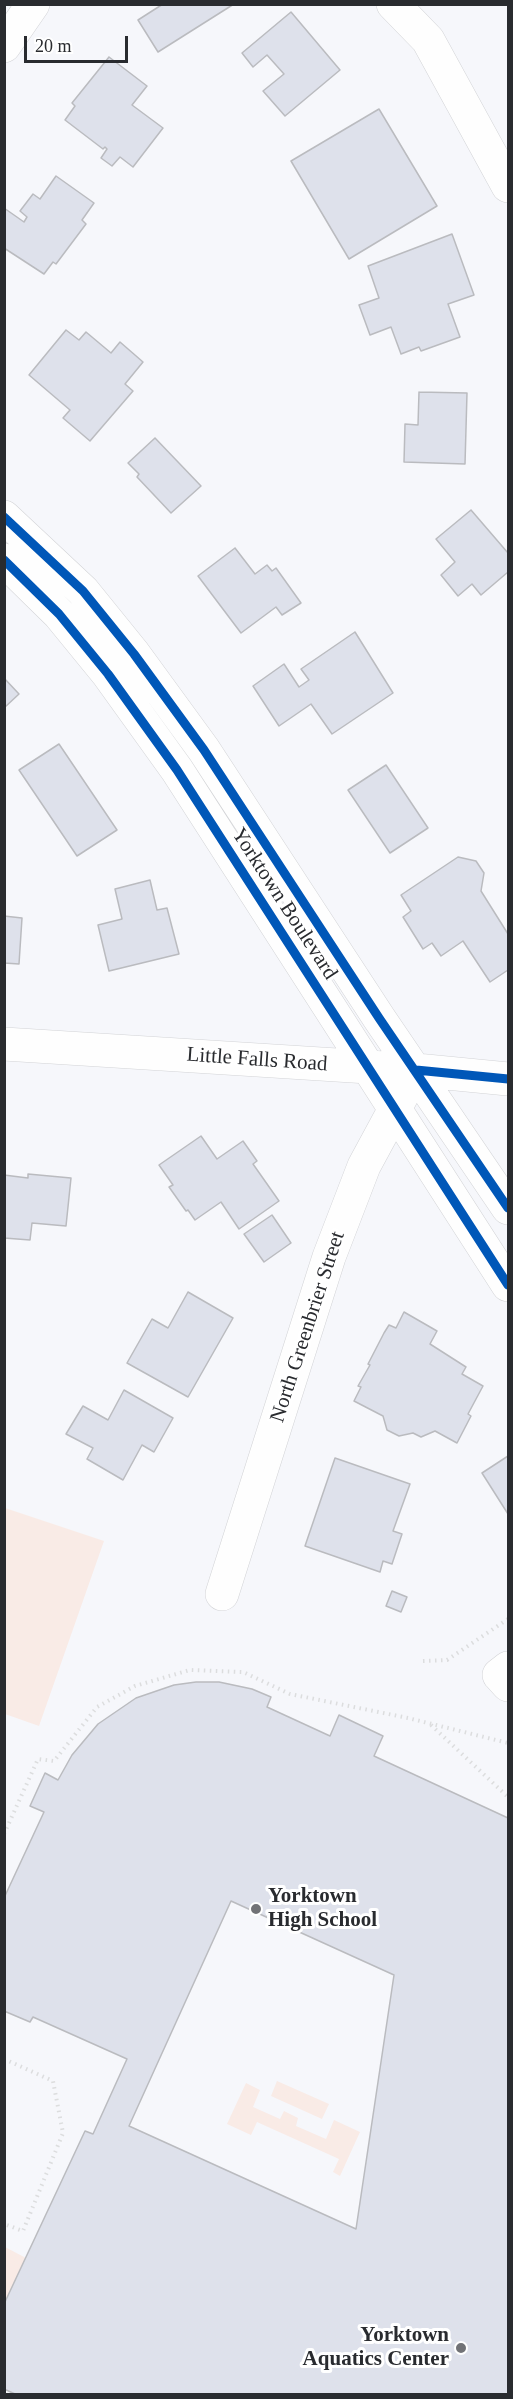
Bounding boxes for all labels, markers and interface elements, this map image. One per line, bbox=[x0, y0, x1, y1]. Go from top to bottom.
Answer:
scale bar bbox=[27, 24, 130, 62]
text: 20 m bbox=[35, 36, 72, 56]
street label: Yorktown Boulevard bbox=[226, 823, 342, 985]
street label: Little Falls Road bbox=[186, 1043, 328, 1077]
street label: North Greenbrier Street bbox=[265, 1228, 351, 1426]
place label: Yorktown High School bbox=[268, 1884, 377, 1934]
marker: Yorktown High School bbox=[249, 1902, 263, 1916]
place label: Yorktown Aquatics Center bbox=[303, 2323, 449, 2373]
marker: Yorktown Aquatics Center bbox=[454, 2341, 468, 2355]

